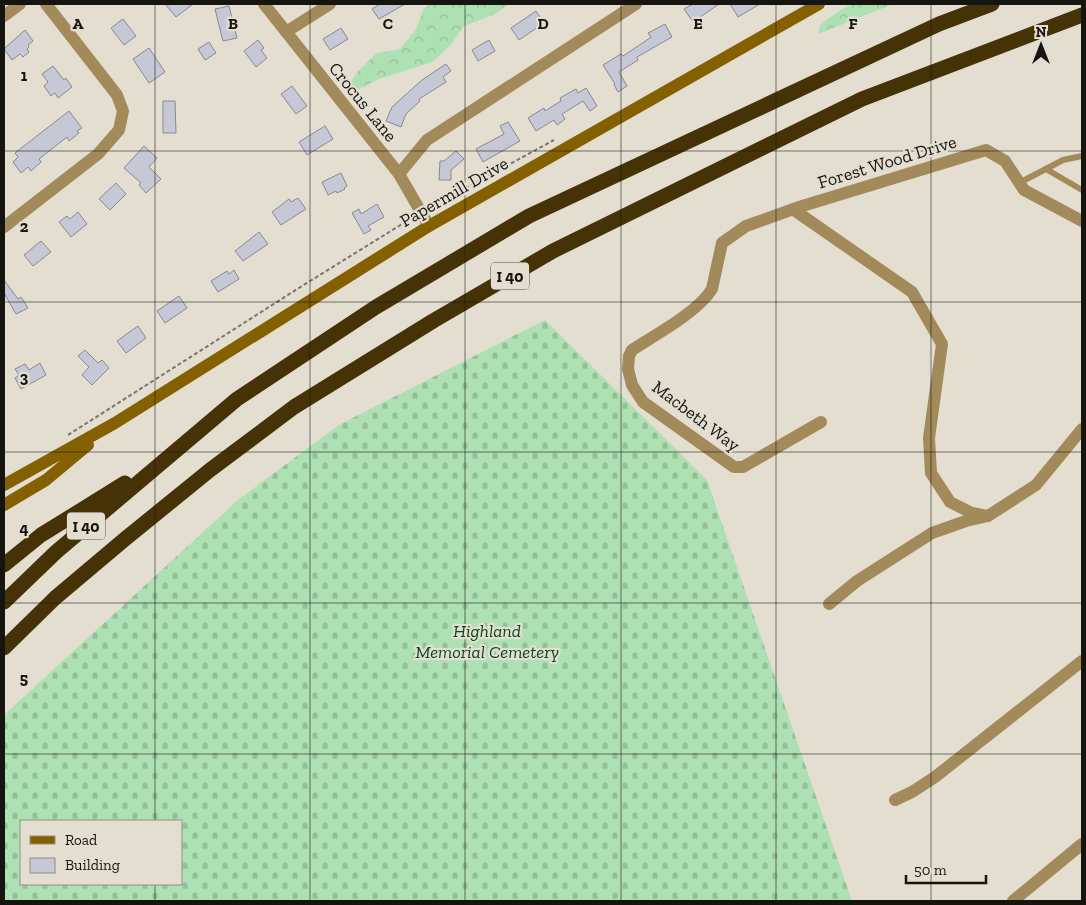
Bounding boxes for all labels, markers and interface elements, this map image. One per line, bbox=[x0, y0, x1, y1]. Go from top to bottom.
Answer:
text: A bbox=[73, 14, 84, 33]
text: B bbox=[228, 14, 238, 33]
text: C bbox=[383, 14, 393, 33]
text: D bbox=[537, 14, 549, 33]
text: E bbox=[693, 14, 703, 33]
text: F bbox=[848, 14, 858, 33]
north arrow bbox=[1016, 20, 1066, 70]
text: N bbox=[1036, 24, 1047, 41]
street label: Crocus Lane bbox=[324, 58, 402, 146]
text: 1 bbox=[21, 66, 28, 85]
street label: Forest Wood Drive bbox=[815, 130, 959, 194]
street label: Papermill Drive bbox=[396, 152, 512, 232]
text: 2 bbox=[20, 217, 29, 236]
road number: I 40 bbox=[491, 262, 529, 290]
text: 3 bbox=[20, 368, 29, 387]
street label: Macbeth Way bbox=[648, 376, 745, 457]
road number: I 40 bbox=[67, 512, 105, 540]
text: 4 bbox=[19, 519, 29, 538]
park label: Highland Memorial Cemetery bbox=[415, 620, 559, 663]
text: 5 bbox=[20, 669, 28, 688]
legend bbox=[20, 820, 182, 885]
text: Road bbox=[65, 831, 98, 849]
scale bar bbox=[906, 852, 986, 884]
text: Building bbox=[65, 856, 120, 874]
text: 50 m bbox=[914, 861, 947, 879]

